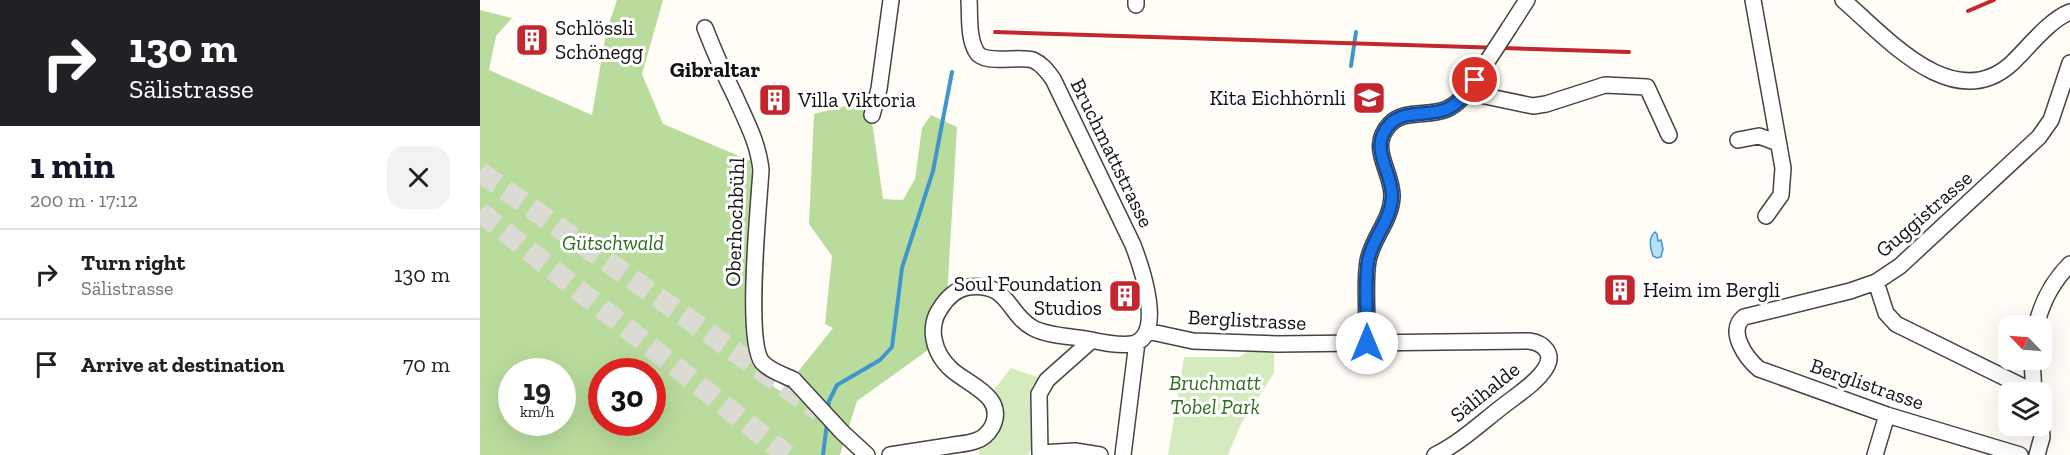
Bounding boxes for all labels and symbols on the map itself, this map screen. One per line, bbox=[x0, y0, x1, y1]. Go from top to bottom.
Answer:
place label: Schlössli Schönegg bbox=[555, 15, 644, 64]
building icon: Schlössli Schönegg bbox=[514, 22, 550, 58]
pin bbox=[1449, 54, 1500, 105]
district label: Gibraltar bbox=[670, 56, 760, 83]
street label: Bruchmattstrasse bbox=[1066, 74, 1159, 232]
school or university icon: Kita Eichhörnli bbox=[1351, 80, 1387, 116]
building icon: Villa Viktoria bbox=[757, 82, 793, 118]
place label: Kita Eichhörnli bbox=[1209, 85, 1346, 110]
place label: Villa Viktoria bbox=[797, 87, 916, 112]
street label: Oberhochbühl bbox=[720, 157, 749, 287]
street label: Guggistrasse bbox=[1870, 165, 1977, 262]
park label: Gütschwald bbox=[562, 230, 664, 255]
place label: Soul Foundation Studios bbox=[954, 271, 1102, 320]
building icon: Heim im Bergli bbox=[1602, 272, 1638, 308]
place label: Heim im Bergli bbox=[1643, 277, 1780, 302]
building icon: Soul Foundation Studios bbox=[1107, 278, 1143, 314]
street label: Berglistrasse bbox=[1187, 304, 1307, 335]
position arrow bbox=[1335, 311, 1399, 375]
north arrow bbox=[1998, 316, 2052, 370]
street label: Berglistrasse bbox=[1807, 352, 1927, 415]
street label: Sälihalde bbox=[1445, 356, 1524, 427]
speed limit sign: 30 bbox=[588, 358, 666, 436]
park label: Bruchmatt Tobel Park bbox=[1169, 370, 1261, 419]

